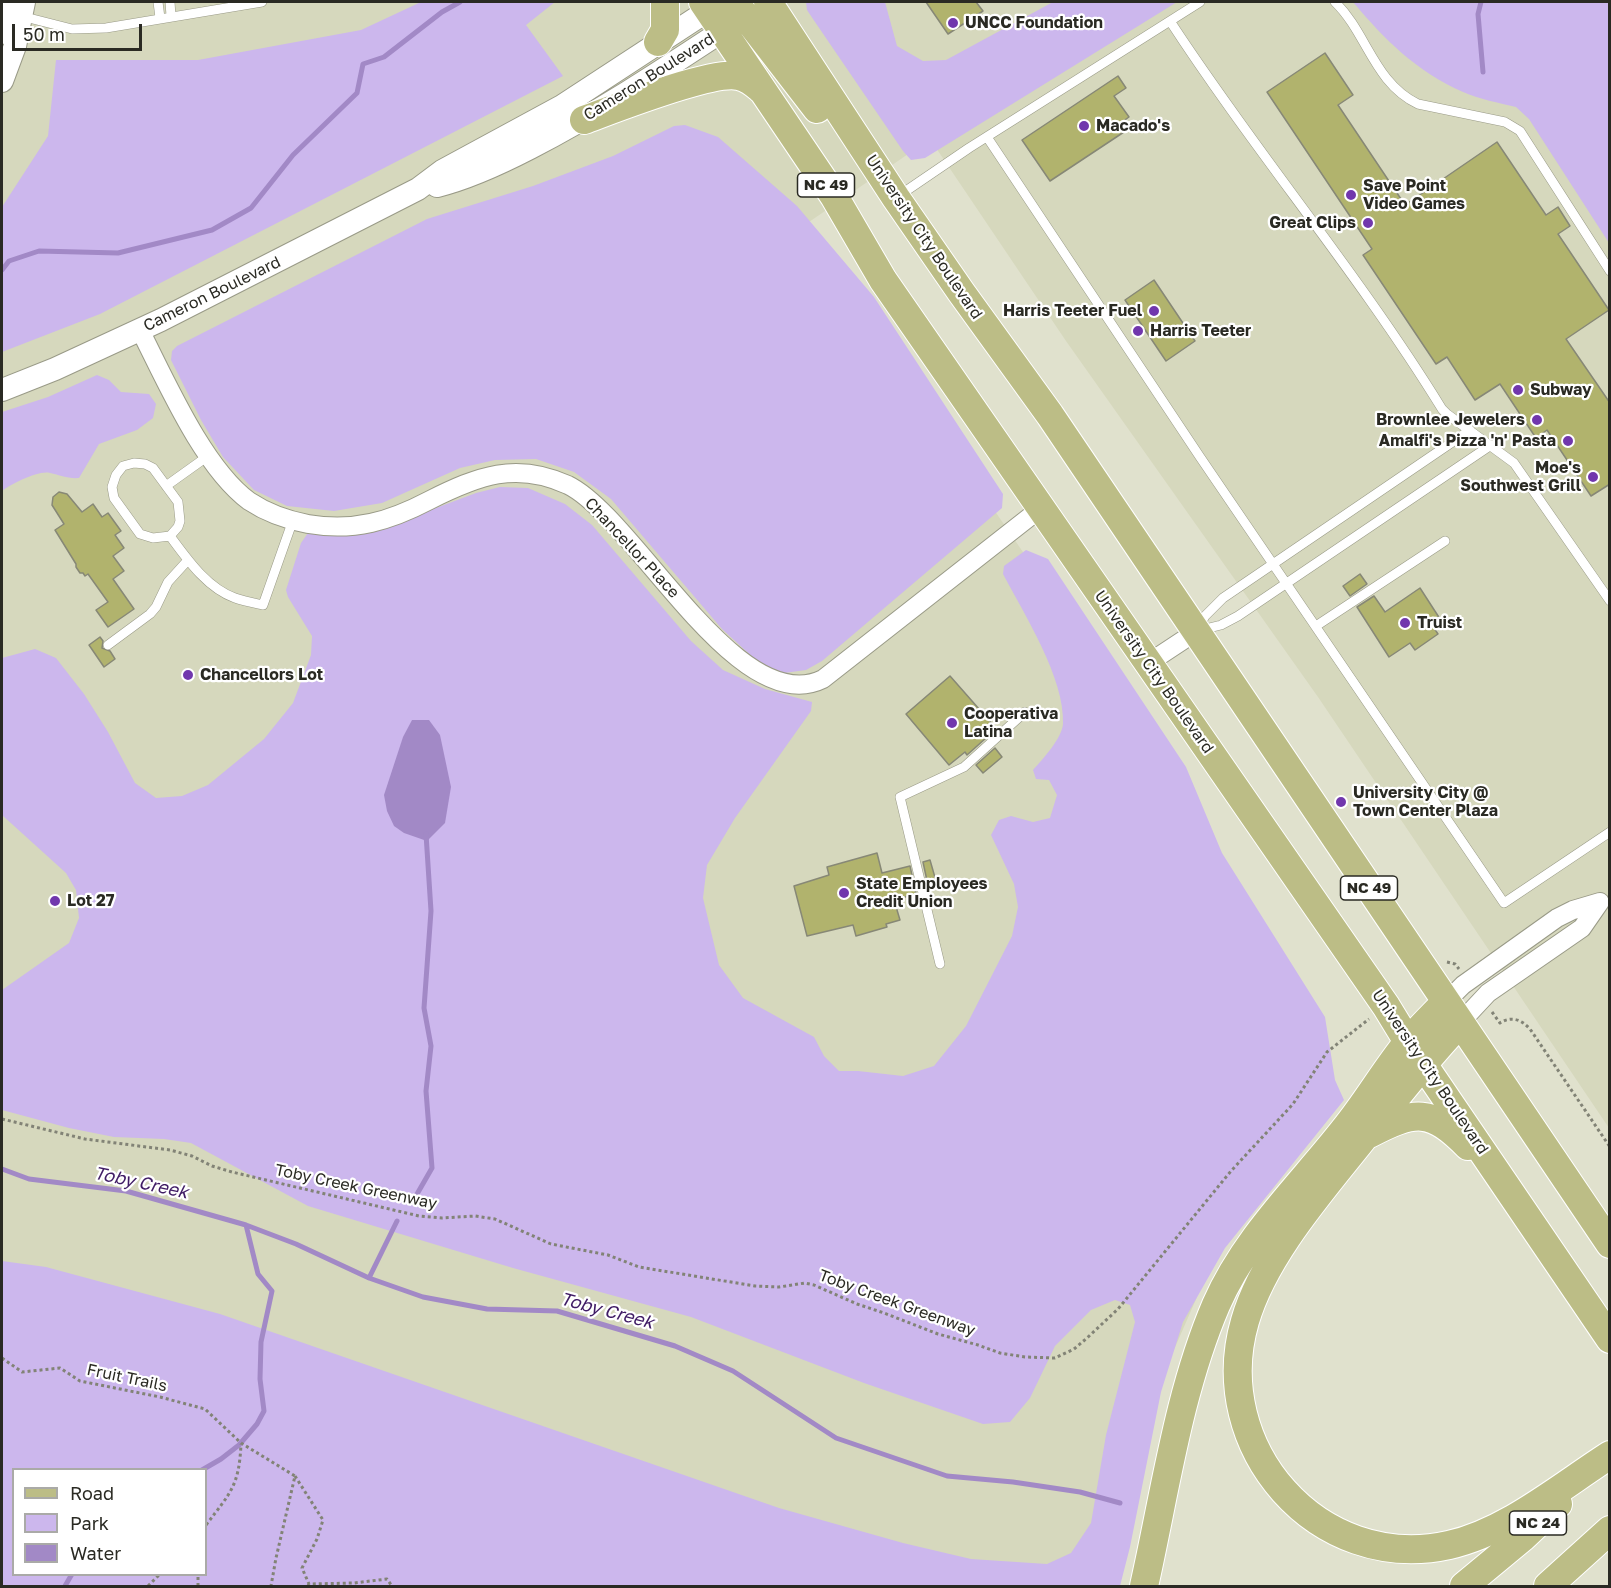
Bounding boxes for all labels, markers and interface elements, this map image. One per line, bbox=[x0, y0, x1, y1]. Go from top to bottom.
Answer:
scale bar bbox=[15, 12, 146, 50]
place label: UNCC Foundation bbox=[965, 13, 1103, 33]
marker: UNCC Foundation bbox=[946, 16, 960, 30]
text: 50 m bbox=[23, 23, 65, 45]
street label: Cameron Boulevard bbox=[580, 29, 718, 125]
place label: Macado's bbox=[1096, 116, 1170, 136]
marker: Macado's bbox=[1077, 119, 1091, 133]
street label: University City Boulevard bbox=[862, 151, 986, 323]
road number: NC 49 bbox=[798, 173, 854, 197]
place label: Save Point Video Games bbox=[1363, 176, 1465, 214]
marker: Save Point Video Games bbox=[1344, 188, 1358, 202]
place label: Great Clips bbox=[1269, 213, 1356, 233]
marker: Great Clips bbox=[1361, 216, 1375, 230]
street label: Cameron Boulevard bbox=[140, 252, 284, 336]
place label: Harris Teeter Fuel bbox=[1003, 301, 1142, 321]
marker: Harris Teeter Fuel bbox=[1147, 304, 1161, 318]
place label: Harris Teeter bbox=[1150, 321, 1251, 341]
marker: Harris Teeter bbox=[1131, 324, 1145, 338]
place label: Subway bbox=[1530, 380, 1592, 400]
marker: Subway bbox=[1511, 383, 1525, 397]
place label: Brownlee Jewelers bbox=[1376, 410, 1525, 430]
marker: Brownlee Jewelers bbox=[1530, 413, 1544, 427]
place label: Amalfi's Pizza 'n' Pasta bbox=[1379, 431, 1556, 451]
marker: Amalfi's Pizza 'n' Pasta bbox=[1561, 434, 1575, 448]
place label: Moe's Southwest Grill bbox=[1460, 458, 1581, 496]
marker: Moe's Southwest Grill bbox=[1586, 470, 1600, 484]
street label: Chancellor Place bbox=[581, 494, 683, 602]
street label: University City Boulevard bbox=[1090, 587, 1218, 757]
place label: Truist bbox=[1417, 613, 1462, 633]
marker: Truist bbox=[1398, 616, 1412, 630]
place label: Chancellors Lot bbox=[200, 665, 323, 685]
marker: Chancellors Lot bbox=[181, 668, 195, 682]
place label: Cooperativa Latina bbox=[964, 704, 1058, 742]
marker: Cooperativa Latina bbox=[945, 716, 959, 730]
place label: University City @ Town Center Plaza bbox=[1353, 783, 1498, 821]
marker: University City @ Town Center Plaza bbox=[1334, 795, 1348, 809]
place label: State Employees Credit Union bbox=[856, 874, 988, 912]
road number: NC 49 bbox=[1340, 876, 1398, 900]
marker: State Employees Credit Union bbox=[837, 886, 851, 900]
place label: Lot 27 bbox=[67, 891, 115, 911]
marker: Lot 27 bbox=[48, 894, 62, 908]
street label: University City Boulevard bbox=[1368, 986, 1492, 1158]
street label: Toby Creek Greenway bbox=[273, 1160, 439, 1214]
water label: Toby Creek bbox=[92, 1162, 190, 1204]
street label: Toby Creek Greenway bbox=[816, 1266, 978, 1340]
water label: Toby Creek bbox=[558, 1288, 656, 1334]
street label: Fruit Trails bbox=[85, 1360, 169, 1396]
legend bbox=[12, 1468, 207, 1576]
text: Road bbox=[70, 1482, 114, 1504]
road number: NC 24 bbox=[1510, 1511, 1566, 1535]
text: Park bbox=[70, 1512, 109, 1534]
text: Water bbox=[70, 1542, 121, 1564]

